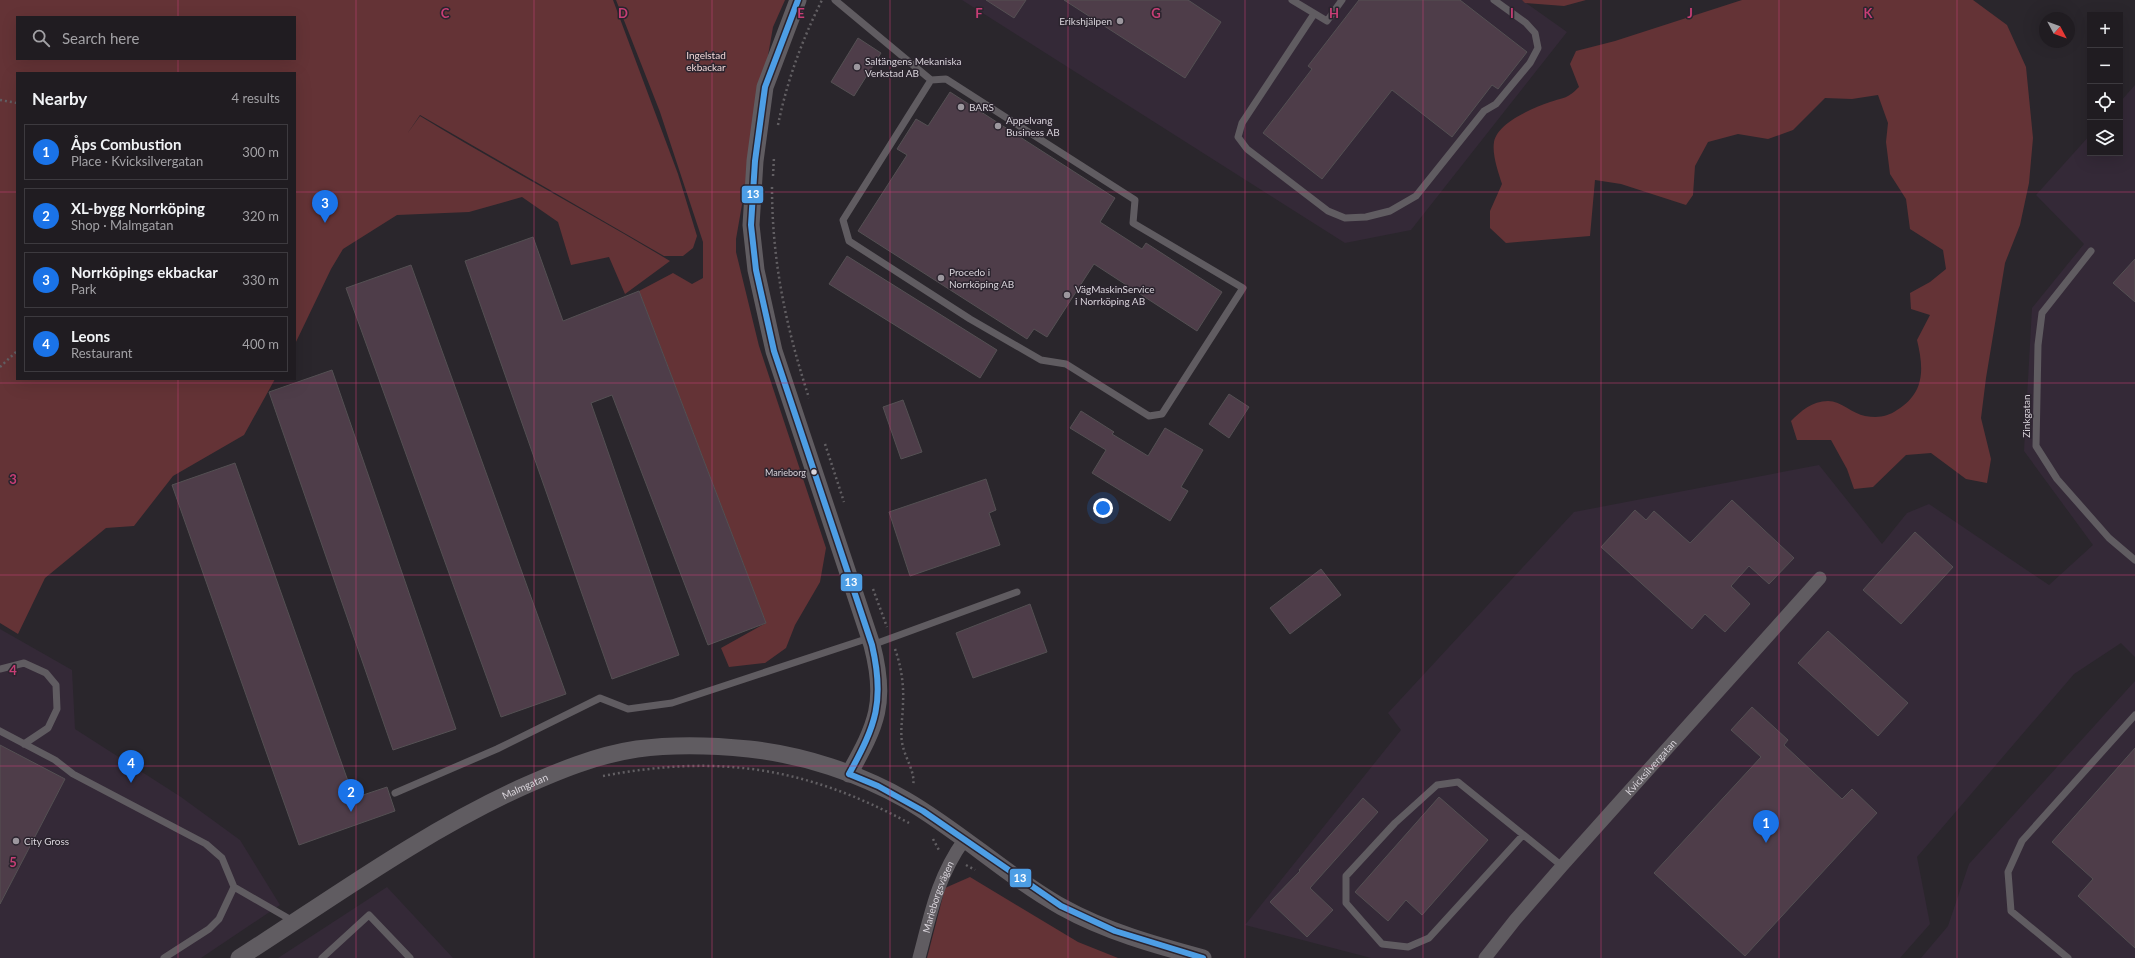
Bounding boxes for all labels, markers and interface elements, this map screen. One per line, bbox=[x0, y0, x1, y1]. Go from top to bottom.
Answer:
text: C bbox=[441, 5, 450, 21]
text: D bbox=[618, 5, 628, 21]
text: E bbox=[797, 5, 805, 21]
text: F bbox=[975, 5, 983, 21]
text: G bbox=[1151, 5, 1161, 21]
text: H bbox=[1329, 5, 1339, 21]
text: I bbox=[1510, 5, 1514, 21]
text: J bbox=[1687, 5, 1693, 21]
text: K bbox=[1864, 5, 1874, 21]
north arrow bbox=[2039, 12, 2075, 48]
map controls bbox=[2087, 12, 2123, 156]
button: + bbox=[2087, 12, 2123, 48]
place label: Erikshjälpen bbox=[1059, 15, 1112, 27]
search box bbox=[16, 16, 296, 60]
marker: Erikshjälpen bbox=[1115, 16, 1125, 26]
icon: search bbox=[30, 27, 52, 49]
text: Search here bbox=[62, 29, 139, 47]
button: − bbox=[2087, 48, 2123, 84]
park label: Ingelstad ekbackar bbox=[686, 49, 726, 73]
place label: Saltängens Mekaniska Verkstad AB bbox=[865, 55, 962, 79]
marker: Saltängens Mekaniska Verkstad AB bbox=[852, 62, 862, 72]
button: locate bbox=[2087, 84, 2123, 120]
text: Nearby bbox=[32, 88, 87, 109]
text: 4 results bbox=[232, 90, 280, 106]
place label: BARS bbox=[969, 101, 994, 113]
marker: BARS bbox=[956, 102, 966, 112]
place label: Appelvang Business AB bbox=[1006, 114, 1060, 138]
button: layers bbox=[2087, 120, 2123, 156]
marker: Appelvang Business AB bbox=[993, 121, 1003, 131]
text: Åps Combustion bbox=[71, 135, 181, 153]
text: 1 bbox=[42, 144, 50, 160]
text: 300 m bbox=[242, 144, 279, 160]
text: Place · Kvicksilvergatan bbox=[71, 153, 203, 169]
line badge: 13 bbox=[741, 185, 764, 204]
text: 13 bbox=[747, 187, 759, 200]
pin: 3 bbox=[312, 190, 338, 223]
text: XL-bygg Norrköping bbox=[71, 199, 205, 217]
text: 2 bbox=[42, 208, 50, 224]
text: 320 m bbox=[242, 208, 279, 224]
text: Shop · Malmgatan bbox=[71, 217, 174, 233]
text: Norrköpings ekbackar bbox=[71, 263, 218, 281]
place label: Procedo i Norrköping AB bbox=[949, 266, 1014, 290]
text: 3 bbox=[42, 272, 50, 288]
text: 330 m bbox=[242, 272, 279, 288]
marker: Procedo i Norrköping AB bbox=[936, 273, 946, 283]
text: Park bbox=[71, 281, 96, 297]
place label: VägMaskinService i Norrköping AB bbox=[1075, 283, 1154, 307]
marker: VägMaskinService i Norrköping AB bbox=[1062, 290, 1072, 300]
text: Leons bbox=[71, 327, 110, 345]
text: 4 bbox=[42, 336, 50, 352]
text: 400 m bbox=[242, 336, 279, 352]
text: Restaurant bbox=[71, 345, 133, 361]
street label: Zinkgatan bbox=[2020, 394, 2032, 438]
place label: Marieborg bbox=[765, 467, 806, 478]
marker: Marieborg bbox=[809, 467, 819, 477]
text: 3 bbox=[9, 471, 17, 487]
your location bbox=[1093, 498, 1113, 518]
line badge: 13 bbox=[840, 573, 863, 592]
text: 13 bbox=[845, 575, 857, 588]
text: 4 bbox=[9, 662, 17, 678]
street label: Kvicksilvergatan bbox=[1623, 737, 1679, 797]
pin: 4 bbox=[118, 750, 144, 783]
street label: Malmgatan bbox=[500, 771, 550, 802]
pin: 2 bbox=[338, 779, 364, 812]
pin: 1 bbox=[1753, 810, 1779, 843]
place label: City Gross bbox=[24, 835, 69, 847]
marker: City Gross bbox=[11, 836, 21, 846]
text: 5 bbox=[9, 854, 17, 870]
street label: Marieborgsvägen bbox=[920, 859, 956, 934]
line badge: 13 bbox=[1009, 868, 1032, 888]
text: 13 bbox=[1014, 871, 1026, 884]

